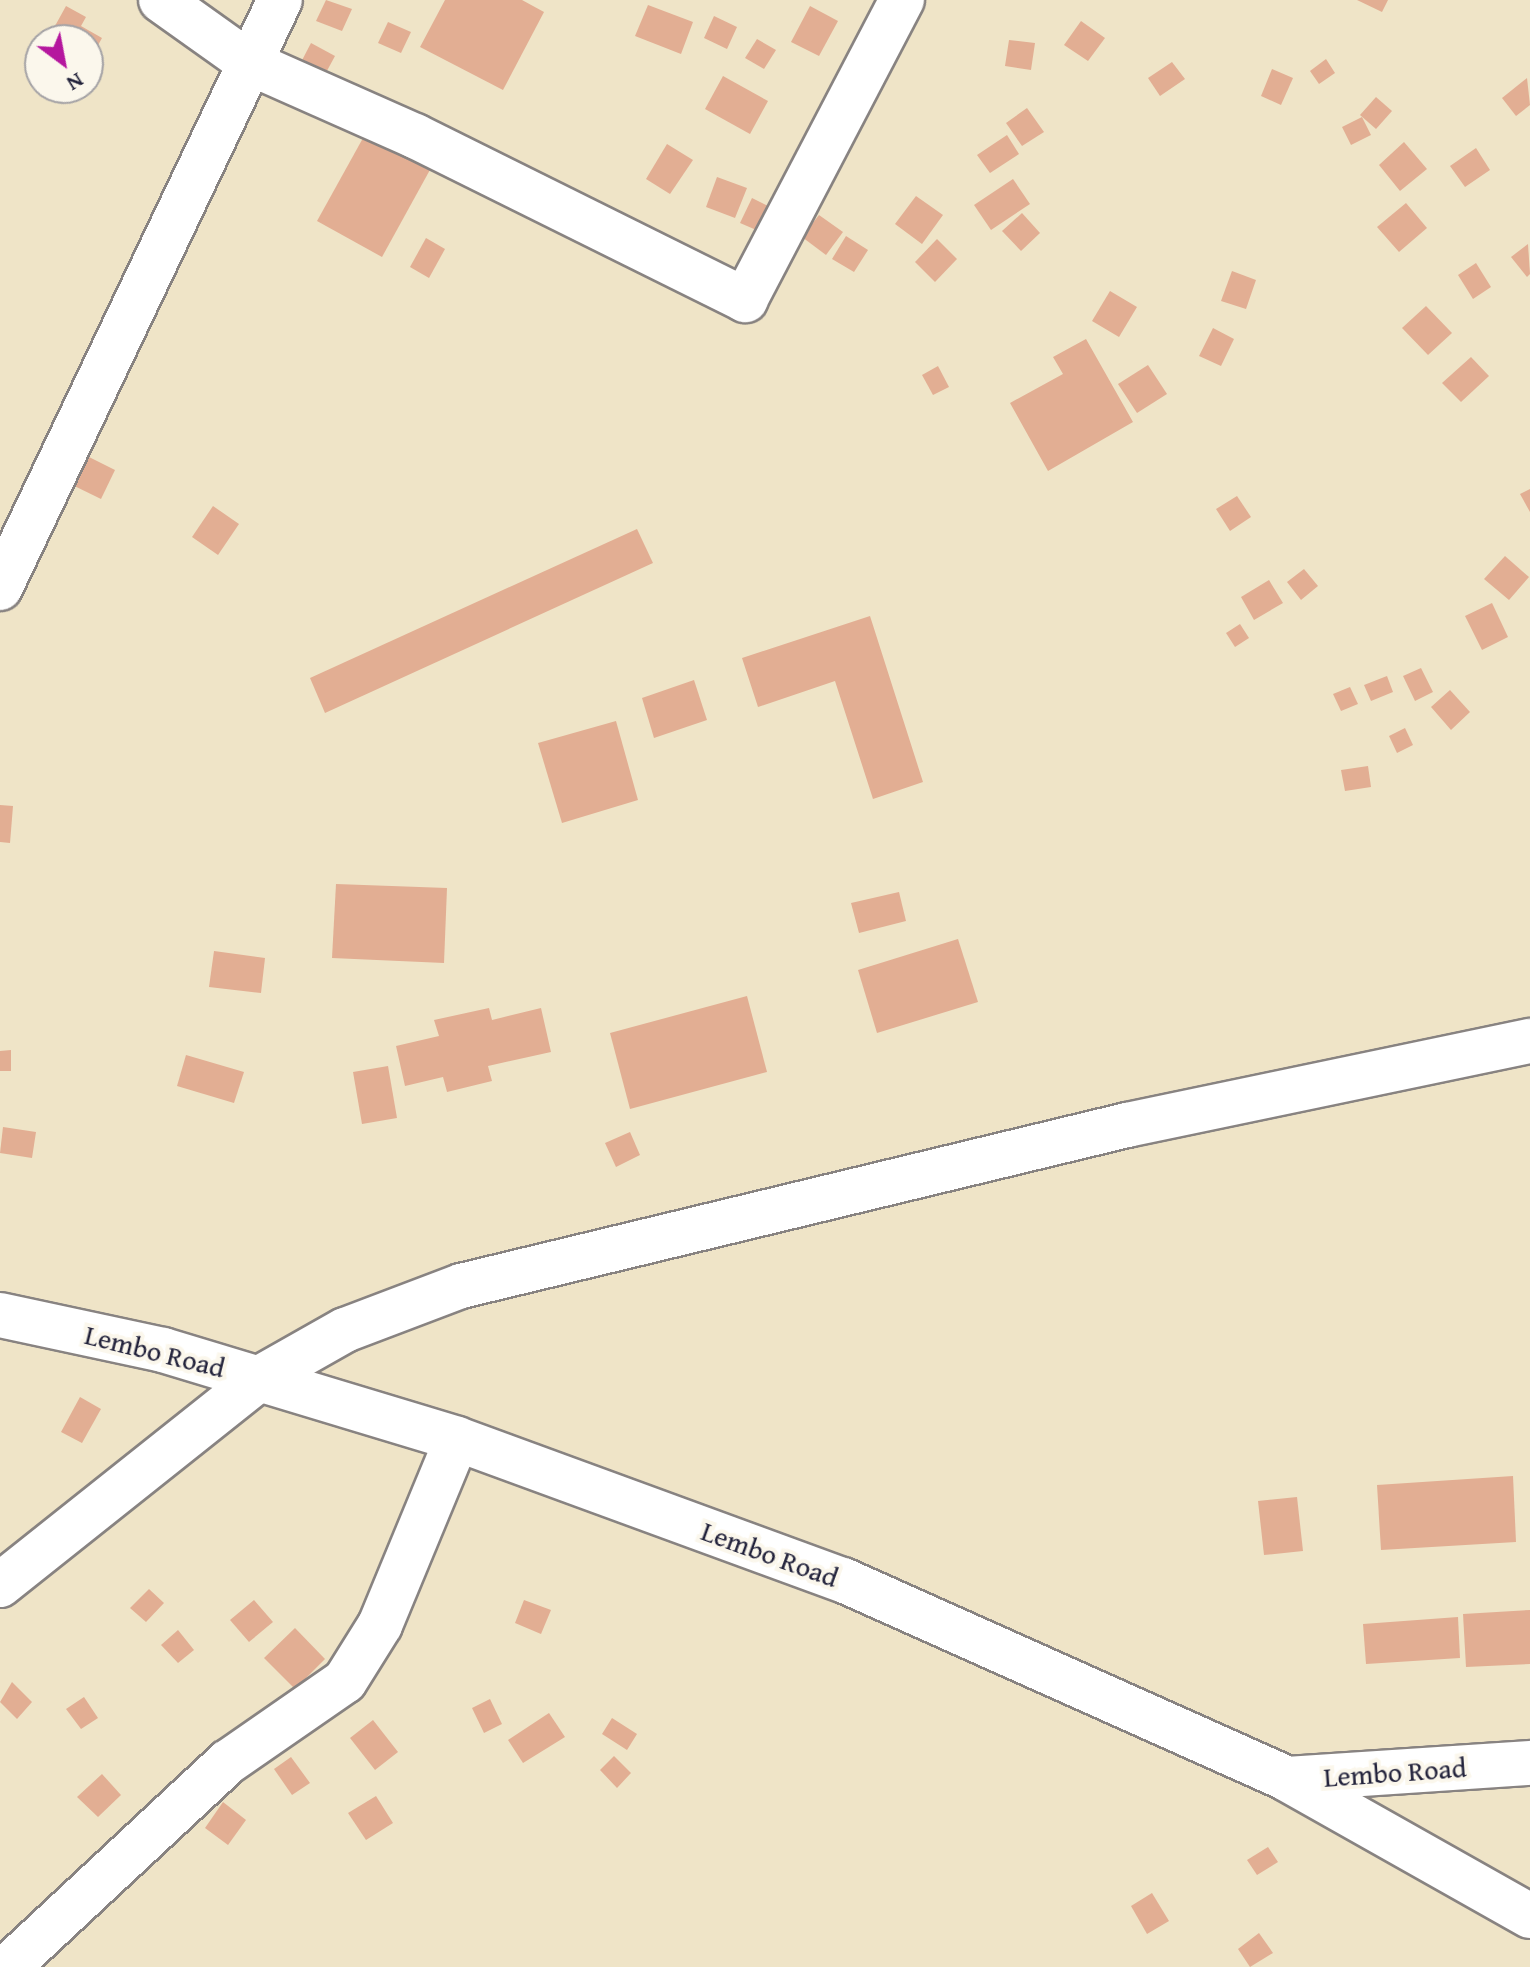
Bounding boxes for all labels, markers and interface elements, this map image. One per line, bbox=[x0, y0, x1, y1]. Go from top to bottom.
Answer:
north arrow bbox=[24, 24, 104, 104]
text: N bbox=[61, 65, 90, 100]
street label: Lembo Road bbox=[81, 1317, 229, 1385]
street label: Lembo Road bbox=[697, 1514, 843, 1594]
street label: Lembo Road bbox=[1322, 1750, 1468, 1794]

